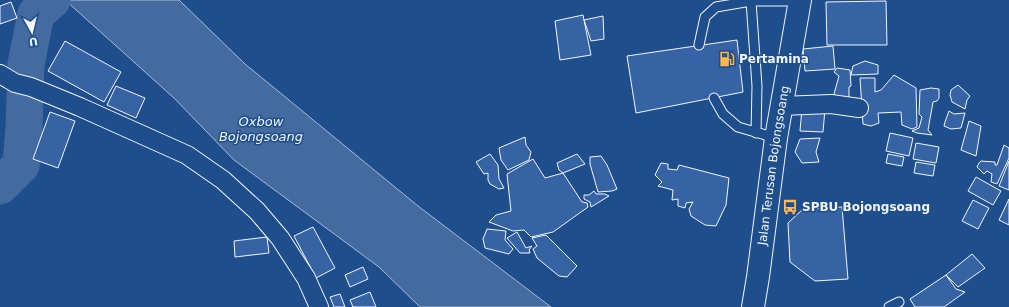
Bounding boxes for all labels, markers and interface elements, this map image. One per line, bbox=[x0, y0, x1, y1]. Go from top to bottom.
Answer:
north arrow bbox=[12, 12, 52, 52]
text: U bbox=[28, 34, 39, 48]
fuel station icon: Pertamina bbox=[718, 50, 736, 68]
place label: Pertamina bbox=[739, 52, 809, 66]
street label: Jalan Terusan Bojongsoang bbox=[755, 85, 792, 247]
water label: Oxbow Bojongsoang bbox=[219, 114, 303, 144]
bus stop icon: SPBU Bojongsoang bbox=[781, 198, 799, 216]
place label: SPBU Bojongsoang bbox=[802, 200, 930, 214]

